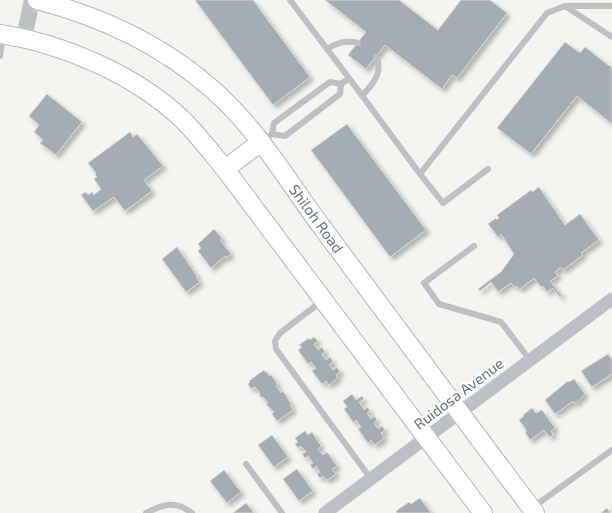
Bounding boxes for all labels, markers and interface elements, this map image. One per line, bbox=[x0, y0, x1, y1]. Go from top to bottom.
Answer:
street label: Shiloh Road bbox=[286, 181, 348, 256]
street label: Ruidosa Avenue bbox=[410, 354, 507, 433]

